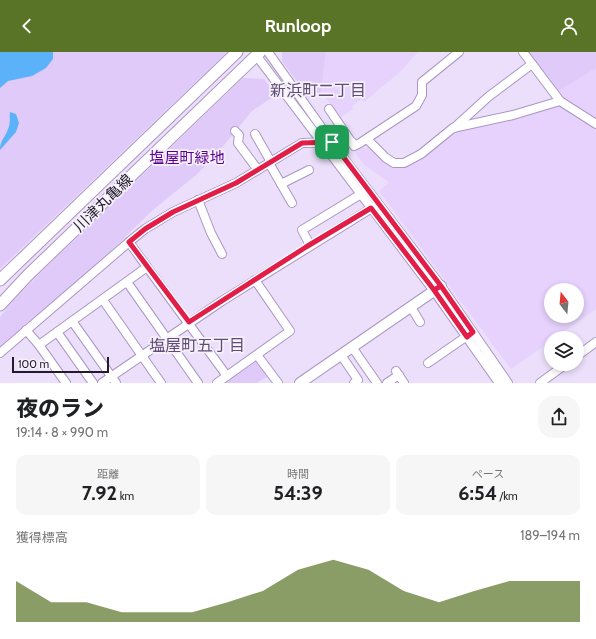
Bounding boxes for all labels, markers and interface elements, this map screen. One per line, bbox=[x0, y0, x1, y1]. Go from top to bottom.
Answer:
icon: back bbox=[16, 15, 38, 37]
text: Runloop bbox=[265, 15, 331, 37]
icon: person bbox=[558, 15, 580, 37]
district label: 新浜町二丁目 bbox=[270, 81, 366, 100]
pin bbox=[315, 125, 349, 159]
icon: arrive bbox=[321, 131, 343, 153]
park label: 塩屋町緑地 bbox=[149, 149, 225, 167]
street label: 川津丸亀線 bbox=[70, 170, 136, 236]
north arrow bbox=[544, 283, 584, 323]
map controls bbox=[544, 283, 584, 371]
button: layers bbox=[544, 331, 584, 371]
district label: 塩屋町五丁目 bbox=[149, 336, 245, 355]
scale bar bbox=[12, 355, 109, 374]
text: 100 m bbox=[18, 357, 49, 371]
text: 夜のラン bbox=[16, 395, 104, 422]
button: share bbox=[538, 396, 580, 438]
text: 19:14 · 8 × 990 m bbox=[16, 424, 108, 440]
text: 距離 bbox=[97, 467, 119, 481]
text: 時間 bbox=[287, 467, 309, 481]
text: ペース bbox=[472, 467, 504, 481]
text: 7.92 bbox=[82, 481, 117, 505]
text: 54:39 bbox=[273, 481, 323, 505]
text: 6:54 bbox=[458, 481, 497, 505]
text: km bbox=[117, 489, 134, 503]
text: /km bbox=[497, 489, 518, 503]
text: 189–194 m bbox=[520, 527, 580, 543]
text: 獲得標高 bbox=[16, 529, 68, 545]

